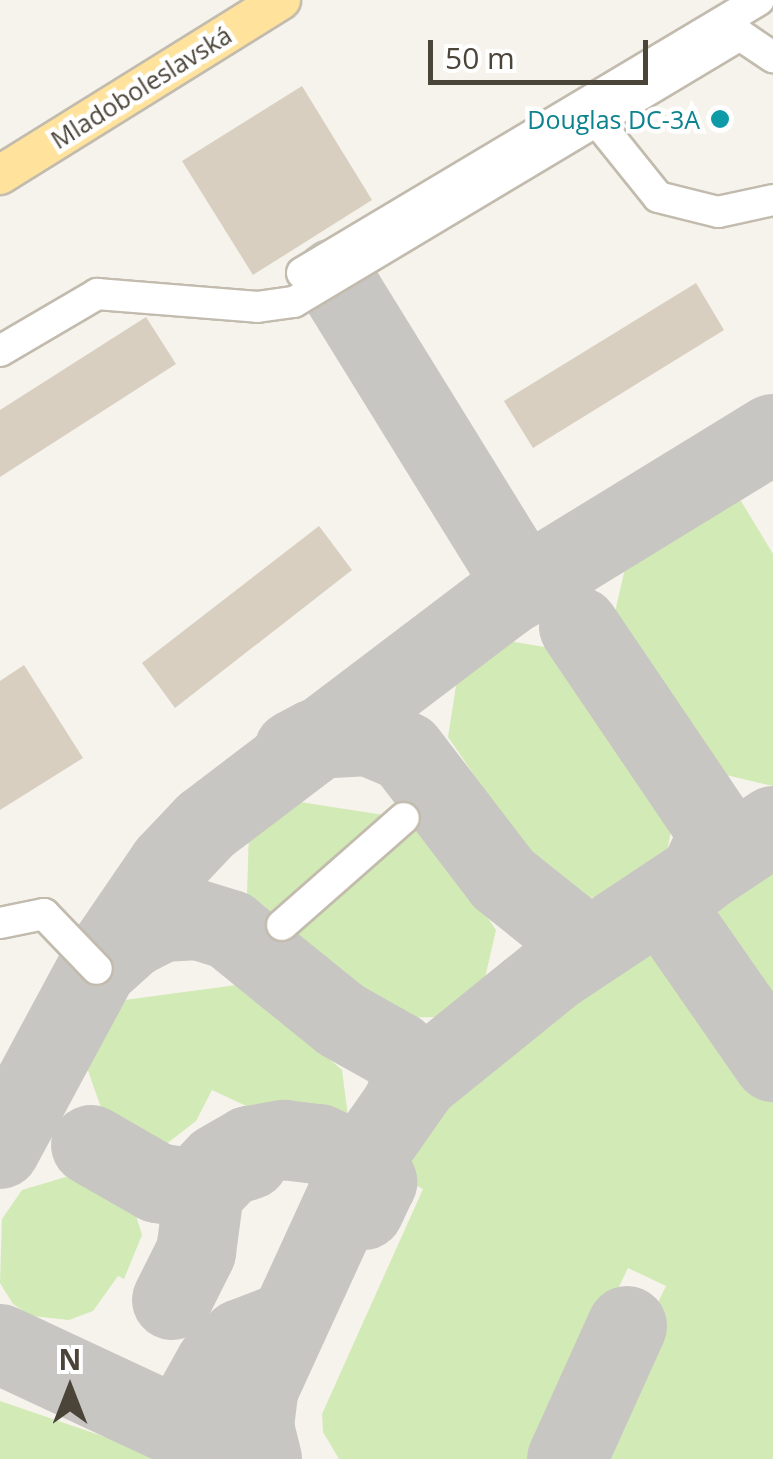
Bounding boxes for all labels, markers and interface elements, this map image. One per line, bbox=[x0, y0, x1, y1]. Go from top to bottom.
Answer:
street label: Mladoboleslavská bbox=[45, 19, 237, 155]
scale bar bbox=[433, 20, 653, 82]
text: 50 m bbox=[445, 37, 515, 78]
place label: Douglas DC-3A bbox=[527, 104, 700, 134]
marker: Douglas DC-3A bbox=[709, 108, 731, 130]
north arrow bbox=[20, 1339, 120, 1439]
text: N bbox=[59, 1340, 81, 1378]

